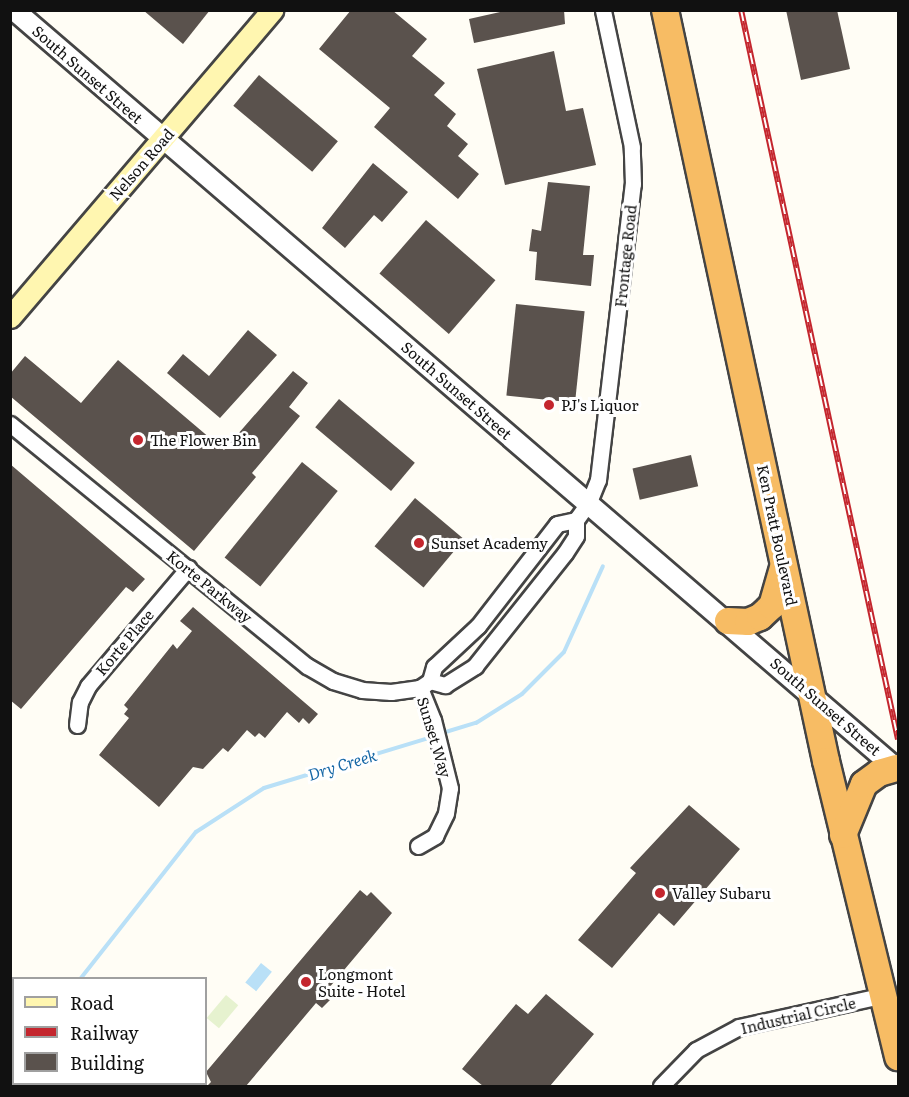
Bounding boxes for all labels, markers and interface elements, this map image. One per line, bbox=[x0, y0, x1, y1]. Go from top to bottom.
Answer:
street label: South Sunset Street bbox=[29, 21, 147, 127]
street label: Nelson Road bbox=[105, 124, 177, 204]
street label: Frontage Road bbox=[611, 204, 639, 308]
street label: South Sunset Street bbox=[398, 337, 516, 443]
place label: PJ's Liquor bbox=[561, 396, 639, 414]
marker: PJ's Liquor bbox=[542, 398, 556, 412]
place label: The Flower Bin bbox=[150, 431, 257, 449]
marker: The Flower Bin bbox=[131, 433, 145, 447]
street label: Ken Pratt Boulevard bbox=[754, 463, 802, 607]
place label: Sunset Academy bbox=[431, 534, 548, 552]
marker: Sunset Academy bbox=[412, 536, 426, 550]
street label: Korte Parkway bbox=[164, 546, 256, 626]
street label: Korte Place bbox=[91, 605, 157, 679]
street label: South Sunset Street bbox=[767, 653, 885, 759]
street label: Sunset Way bbox=[414, 694, 456, 780]
water label: Dry Creek bbox=[305, 744, 379, 784]
place label: Valley Subaru bbox=[672, 884, 771, 902]
marker: Valley Subaru bbox=[653, 886, 667, 900]
place label: Longmont Suite - Hotel bbox=[318, 964, 406, 999]
marker: Longmont Suite - Hotel bbox=[299, 975, 313, 989]
legend bbox=[12, 977, 207, 1085]
text: Road bbox=[70, 989, 114, 1016]
street label: Industrial Circle bbox=[739, 993, 857, 1037]
text: Railway bbox=[70, 1019, 139, 1046]
text: Building bbox=[70, 1049, 144, 1076]

